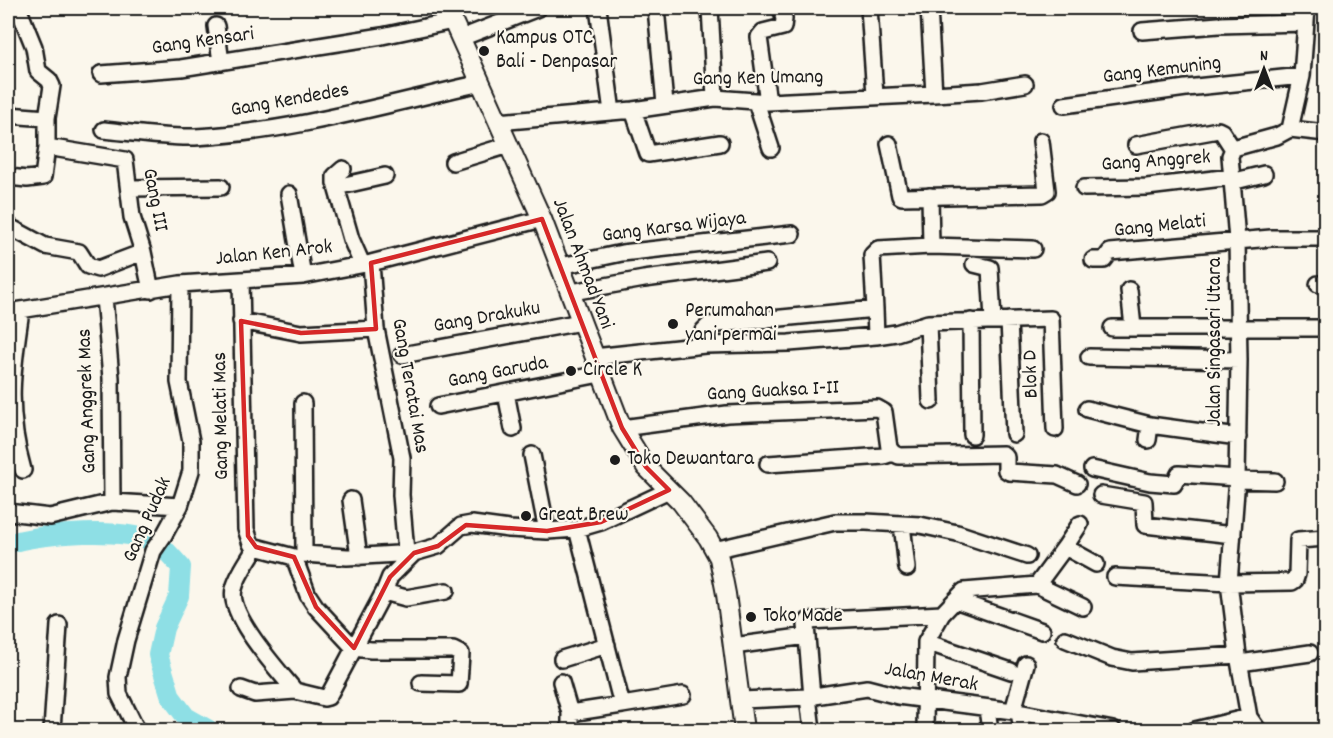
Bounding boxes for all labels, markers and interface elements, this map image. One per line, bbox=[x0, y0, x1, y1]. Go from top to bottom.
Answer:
street label: Gang Kensari bbox=[150, 20, 256, 64]
place label: Kampus OTC Bali - Denpasar bbox=[496, 24, 617, 78]
north arrow bbox=[1234, 39, 1294, 99]
marker: Kampus OTC Bali - Denpasar bbox=[477, 44, 491, 58]
text: N bbox=[1260, 45, 1268, 68]
street label: Gang Kemuning bbox=[1101, 49, 1223, 93]
street label: Gang Ken Umang bbox=[692, 63, 824, 95]
street label: Gang Kendedes bbox=[228, 76, 352, 126]
street label: Gang Anggrek bbox=[1100, 143, 1212, 181]
street label: Gang III bbox=[133, 166, 175, 235]
street label: Jalan Ahmad Yani bbox=[543, 194, 621, 334]
street label: Gang Karsa Wijaya bbox=[600, 204, 749, 252]
street label: Gang Melati bbox=[1113, 207, 1208, 247]
street label: Jalan Ken Arok bbox=[214, 233, 334, 275]
street label: Jalan Singasari Utara bbox=[1201, 256, 1231, 427]
street label: Gang Drakuku bbox=[431, 294, 543, 342]
place label: Perumahan yani permai bbox=[685, 297, 777, 351]
street label: Gang Teratai Mas bbox=[382, 316, 436, 456]
marker: Perumahan yani permai bbox=[666, 317, 680, 331]
street label: Gang Anggrek Mas bbox=[70, 328, 106, 474]
street label: Gang Garuda bbox=[445, 348, 552, 397]
street label: Blok D bbox=[1016, 349, 1048, 399]
street label: Gang Melati Mas bbox=[206, 352, 238, 480]
place label: Circle K bbox=[583, 356, 642, 386]
marker: Circle K bbox=[564, 364, 578, 378]
street label: Gang Guaksa I-II bbox=[706, 374, 840, 410]
place label: Toko Dewantara bbox=[627, 445, 755, 475]
marker: Toko Dewantara bbox=[608, 453, 622, 467]
street label: Gang Pudak bbox=[116, 472, 180, 568]
place label: Great Brew bbox=[538, 501, 629, 531]
marker: Great Brew bbox=[519, 509, 533, 523]
place label: Toko Made bbox=[763, 602, 843, 632]
marker: Toko Made bbox=[744, 610, 758, 624]
street label: Jalan Merak bbox=[882, 655, 980, 701]

